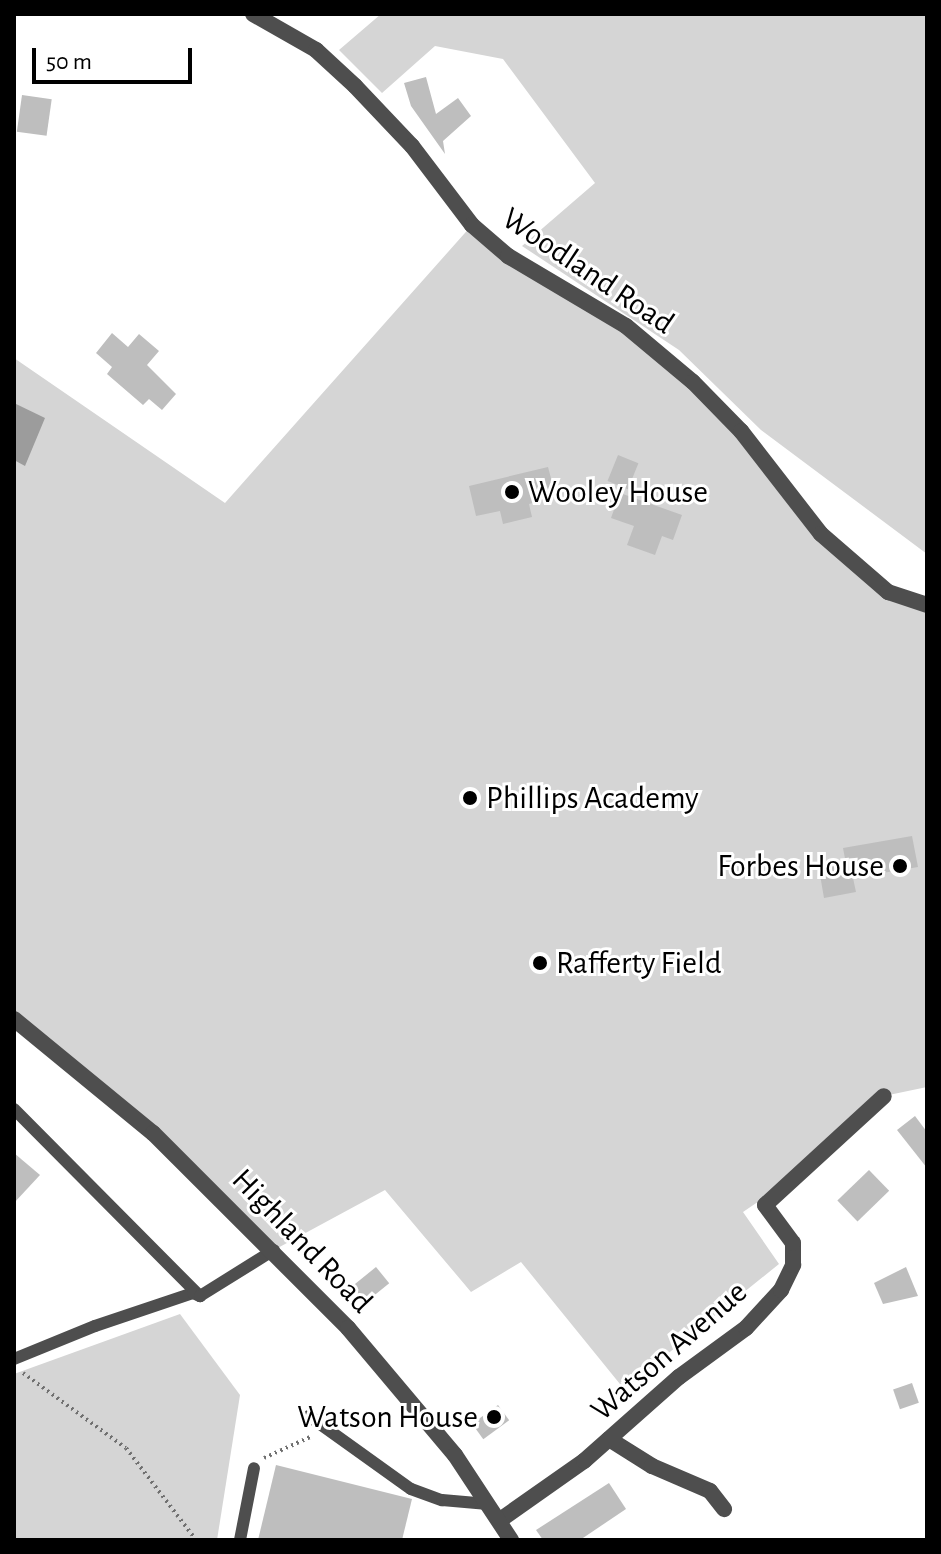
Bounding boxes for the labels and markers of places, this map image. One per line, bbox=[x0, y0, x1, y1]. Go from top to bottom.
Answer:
place label: Wooley House bbox=[528, 473, 708, 511]
marker: Wooley House bbox=[503, 483, 521, 501]
place label: Phillips Academy bbox=[486, 779, 699, 817]
marker: Phillips Academy bbox=[461, 789, 479, 807]
place label: Forbes House bbox=[717, 847, 884, 885]
marker: Forbes House bbox=[891, 857, 909, 875]
place label: Rafferty Field bbox=[556, 944, 721, 982]
marker: Rafferty Field bbox=[531, 954, 549, 972]
place label: Watson House bbox=[297, 1398, 478, 1436]
marker: Watson House bbox=[485, 1408, 503, 1426]

